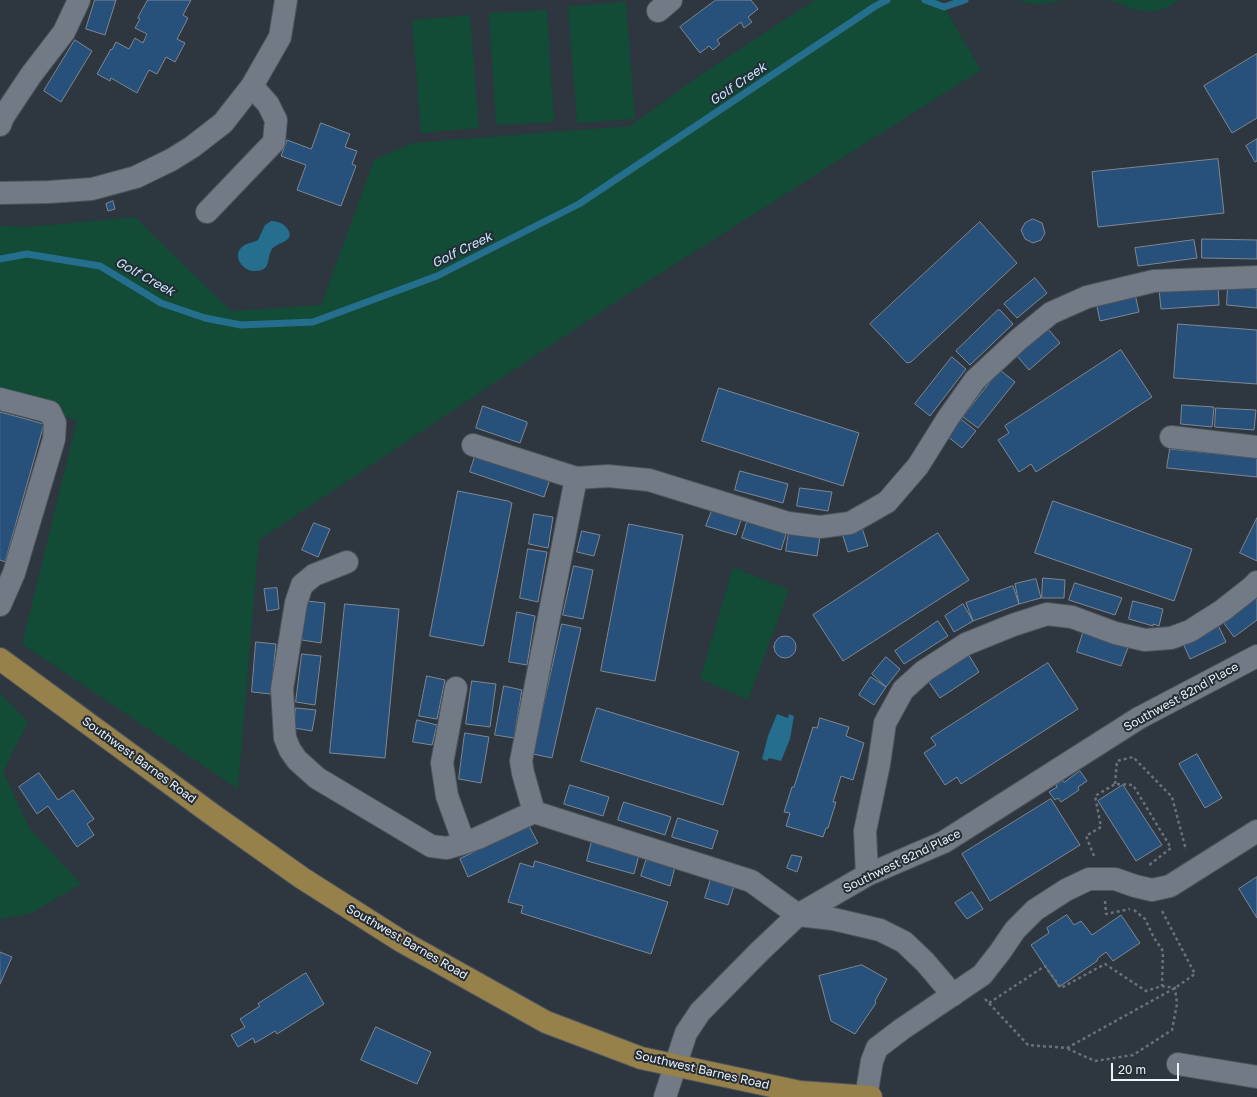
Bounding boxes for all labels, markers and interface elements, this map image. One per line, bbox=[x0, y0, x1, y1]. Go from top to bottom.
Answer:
water label: Golf Creek bbox=[707, 59, 769, 109]
water label: Golf Creek bbox=[429, 229, 495, 271]
water label: Golf Creek bbox=[113, 254, 177, 300]
street label: Southwest 82nd Place bbox=[1121, 659, 1241, 735]
street label: Southwest Barnes Road bbox=[79, 714, 199, 806]
street label: Southwest 82nd Place bbox=[841, 826, 963, 896]
street label: Southwest Barnes Road bbox=[344, 901, 470, 983]
street label: Southwest Barnes Road bbox=[633, 1048, 771, 1092]
scale bar bbox=[1113, 1055, 1181, 1081]
text: 20 m bbox=[1118, 1062, 1146, 1077]

